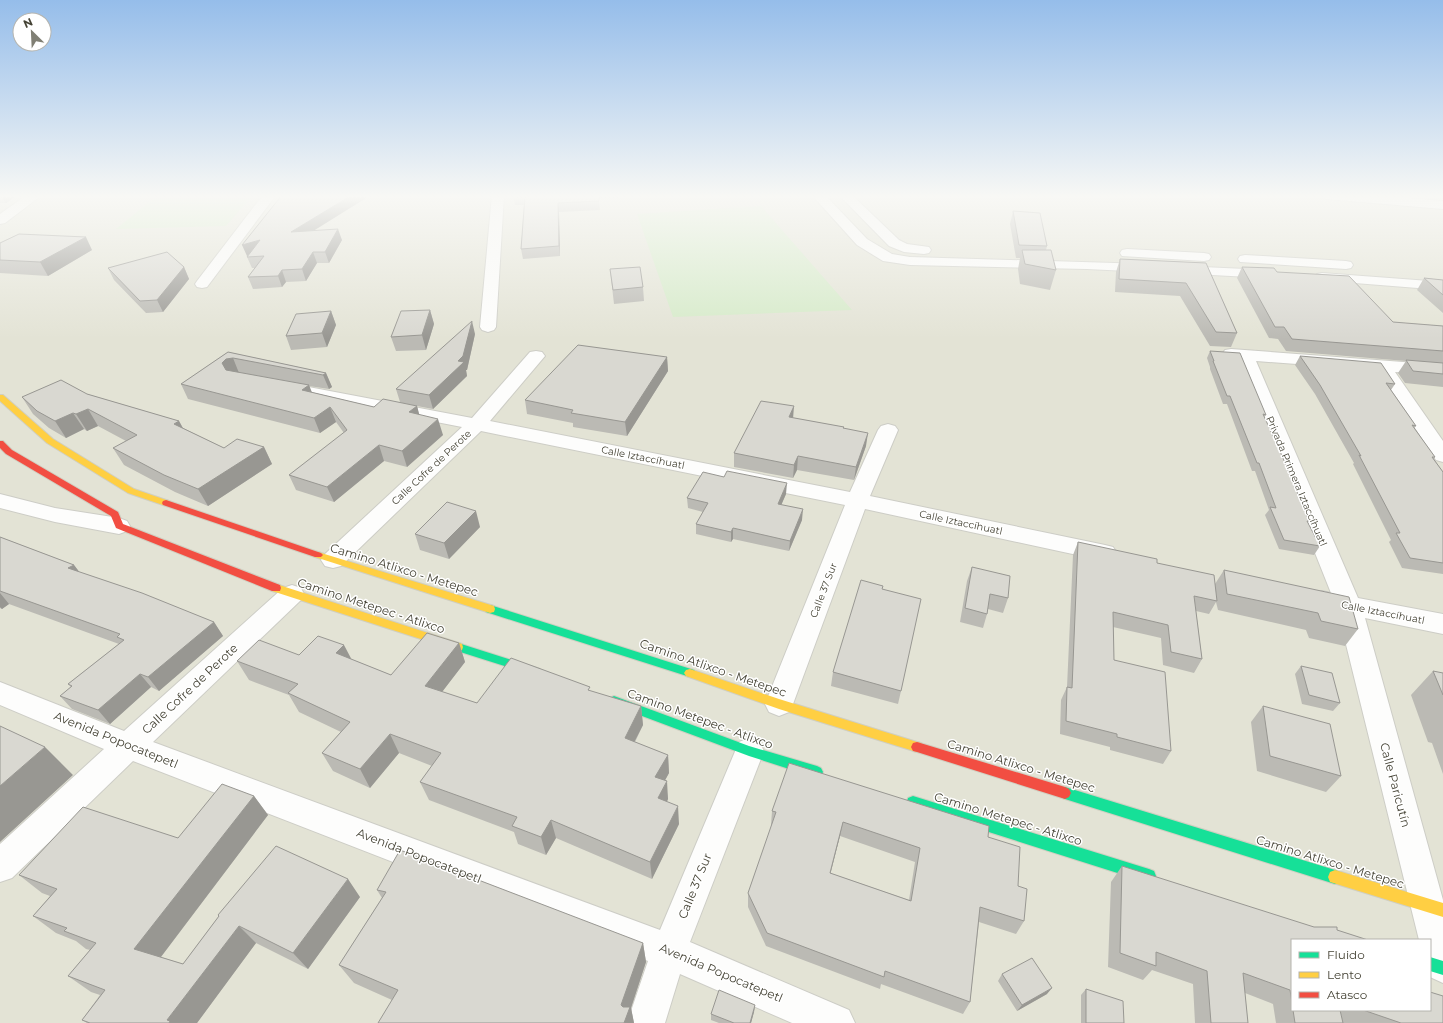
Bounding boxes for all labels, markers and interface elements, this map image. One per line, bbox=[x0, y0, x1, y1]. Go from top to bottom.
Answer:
north arrow bbox=[12, 12, 52, 52]
text: N bbox=[21, 15, 35, 31]
street label: Privada Primera Iztaccíhuatl bbox=[1263, 414, 1330, 548]
street label: Calle Cofre de Perote bbox=[389, 427, 474, 508]
street label: Calle Iztaccíhuatl bbox=[600, 443, 686, 472]
street label: Calle Iztaccíhuatl bbox=[918, 507, 1004, 538]
street label: Camino Atlixco - Metepec bbox=[328, 540, 480, 599]
street label: Calle 37 Sur bbox=[807, 561, 840, 620]
street label: Camino Metepec - Atlixco bbox=[296, 575, 447, 636]
street label: Calle Iztaccíhuatl bbox=[1340, 598, 1426, 627]
street label: Camino Atlixco - Metepec bbox=[638, 635, 789, 700]
street label: Calle Cofre de Perote bbox=[139, 640, 241, 737]
street label: Camino Metepec - Atlixco bbox=[625, 685, 775, 752]
street label: Avenida Popocatepetl bbox=[52, 708, 180, 771]
street label: Camino Atlixco - Metepec bbox=[945, 736, 1097, 795]
street label: Calle Paricutín bbox=[1377, 741, 1414, 829]
street label: Camino Metepec - Atlixco bbox=[932, 789, 1084, 848]
street label: Avenida Popocatepetl bbox=[355, 825, 484, 886]
street label: Camino Atlixco - Metepec bbox=[1254, 832, 1406, 891]
street label: Calle 37 Sur bbox=[675, 851, 715, 921]
legend bbox=[1291, 939, 1431, 1011]
street label: Avenida Popocatepetl bbox=[657, 940, 785, 1005]
text: Fluido bbox=[1327, 947, 1365, 962]
text: Lento bbox=[1327, 967, 1362, 982]
text: Atasco bbox=[1327, 987, 1367, 1002]

